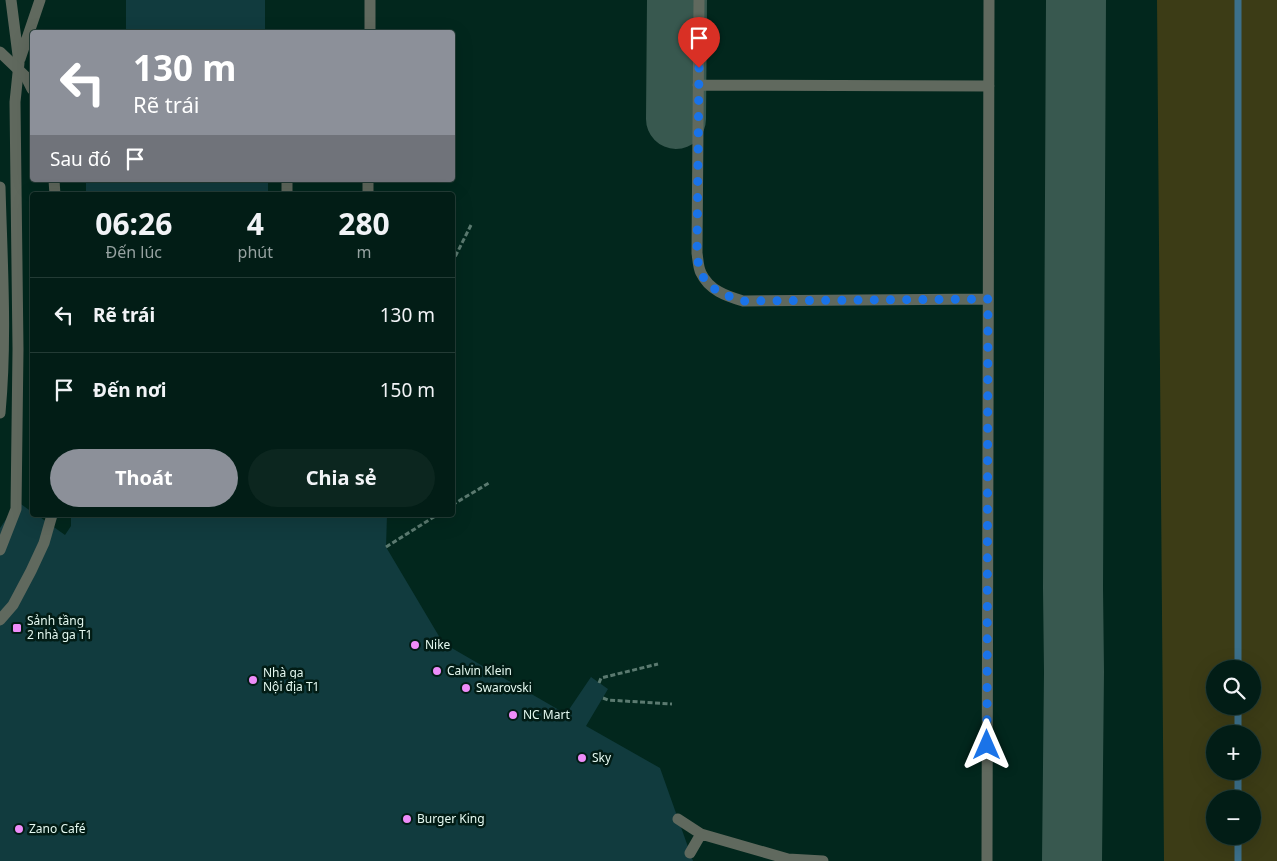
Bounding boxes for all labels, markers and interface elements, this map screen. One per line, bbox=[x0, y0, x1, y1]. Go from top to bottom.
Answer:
pin bbox=[678, 17, 720, 68]
icon: arrive bbox=[685, 24, 713, 52]
text: 130 m bbox=[133, 44, 236, 91]
icon: left bbox=[50, 50, 115, 115]
text: Rẽ trái bbox=[133, 89, 199, 119]
icon: arrive bbox=[121, 145, 149, 173]
text: Sau đó bbox=[50, 146, 111, 172]
text: 06:26 bbox=[95, 203, 172, 244]
text: 4 bbox=[247, 203, 264, 244]
text: 280 bbox=[338, 203, 390, 244]
text: Đến lúc bbox=[106, 241, 162, 263]
text: phút bbox=[238, 241, 273, 263]
text: m bbox=[356, 241, 371, 263]
icon: left bbox=[50, 301, 78, 329]
text: Rẽ trái bbox=[93, 302, 155, 328]
text: 130 m bbox=[380, 302, 435, 328]
icon: arrive bbox=[50, 376, 78, 404]
text: Đến nơi bbox=[93, 377, 167, 403]
text: 150 m bbox=[380, 377, 435, 403]
button: Thoát bbox=[50, 449, 238, 507]
button: Chia sẻ bbox=[248, 449, 435, 507]
place label: Sảnh tầng 2 nhà ga T1 bbox=[27, 612, 92, 643]
marker: Sảnh tầng 2 nhà ga T1 bbox=[11, 622, 23, 634]
place label: Nike bbox=[425, 636, 451, 653]
marker: Nike bbox=[409, 639, 421, 651]
map controls bbox=[1206, 660, 1261, 845]
button: search bbox=[1206, 660, 1261, 715]
place label: Calvin Klein bbox=[447, 662, 512, 679]
place label: Nhà ga Nội địa T1 bbox=[263, 664, 320, 695]
marker: Calvin Klein bbox=[431, 665, 443, 677]
marker: Nhà ga Nội địa T1 bbox=[247, 674, 259, 686]
place label: Swarovski bbox=[476, 679, 532, 696]
marker: Swarovski bbox=[460, 682, 472, 694]
place label: NC Mart bbox=[523, 706, 570, 723]
marker: NC Mart bbox=[507, 709, 519, 721]
position arrow bbox=[960, 718, 1012, 770]
button: + bbox=[1206, 725, 1261, 780]
place label: Sky bbox=[592, 749, 612, 766]
marker: Sky bbox=[576, 752, 588, 764]
button: − bbox=[1206, 790, 1261, 845]
place label: Burger King bbox=[417, 810, 485, 827]
marker: Burger King bbox=[401, 813, 413, 825]
place label: Zano Café bbox=[29, 820, 86, 837]
marker: Zano Café bbox=[13, 823, 25, 835]

